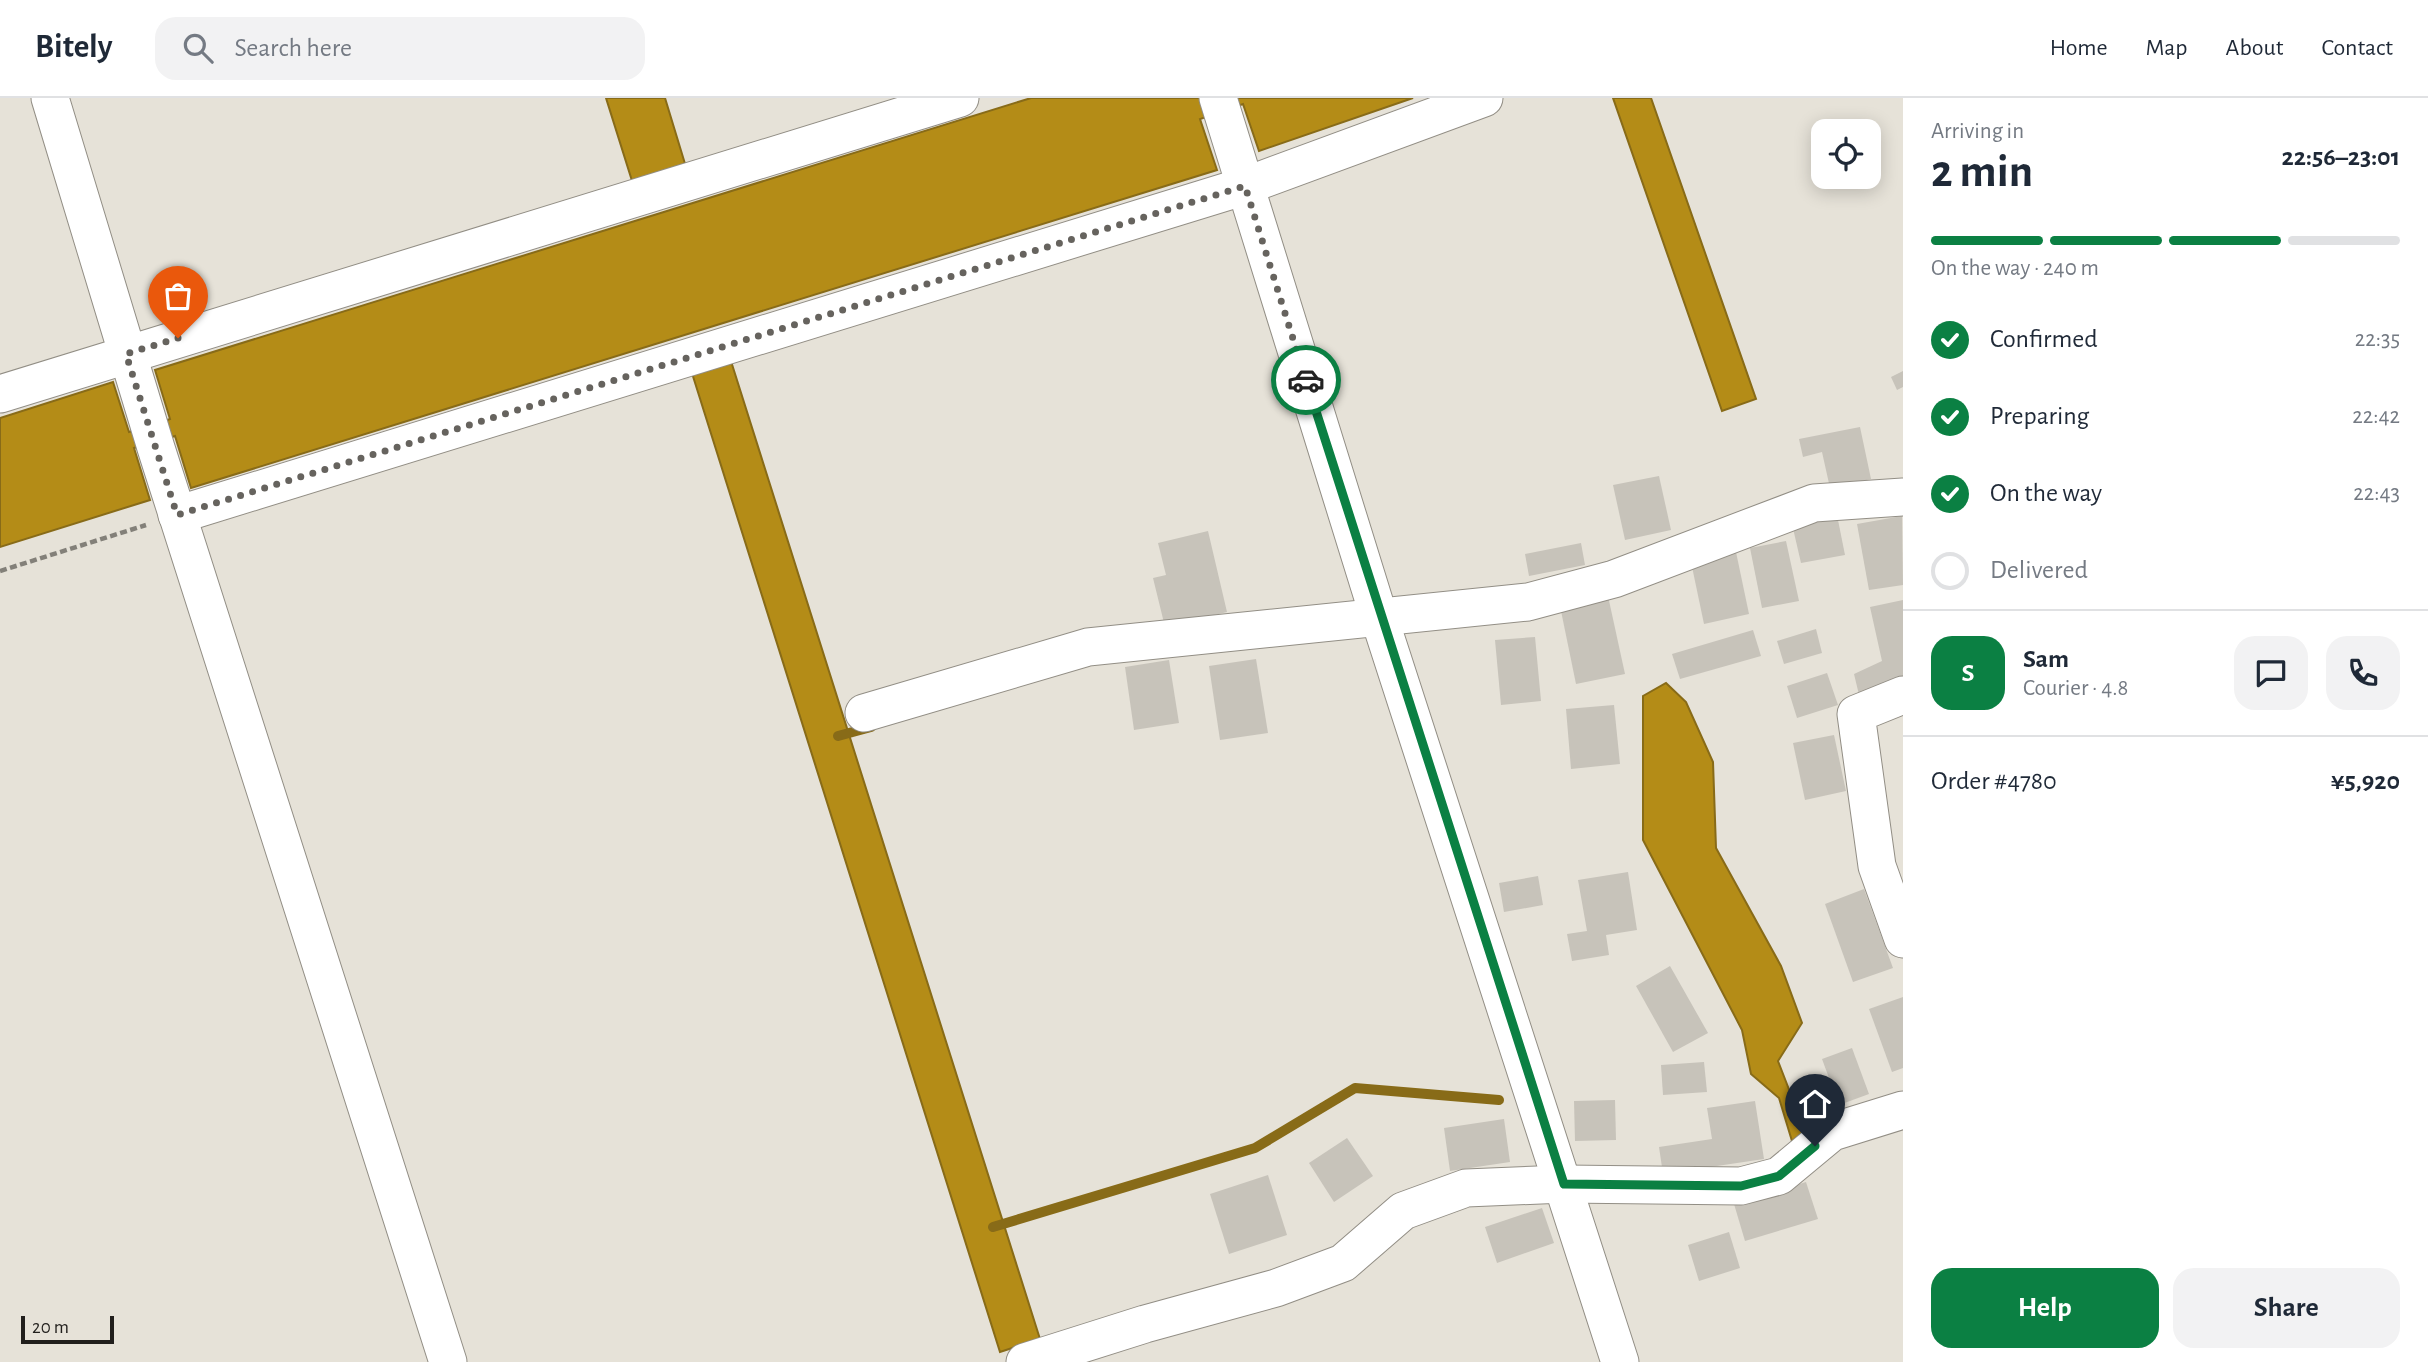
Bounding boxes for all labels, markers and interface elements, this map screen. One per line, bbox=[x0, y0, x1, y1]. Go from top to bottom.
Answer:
search box bbox=[155, 17, 645, 80]
icon: search bbox=[179, 29, 217, 67]
text: Bitely bbox=[35, 31, 113, 64]
text: Search here bbox=[235, 35, 352, 61]
text: Home bbox=[2050, 36, 2108, 60]
text: Map bbox=[2146, 36, 2188, 60]
text: About bbox=[2226, 36, 2283, 60]
text: Contact bbox=[2321, 36, 2393, 60]
map controls bbox=[1811, 119, 1881, 189]
button: locate bbox=[1811, 119, 1881, 189]
text: Arriving in bbox=[1931, 120, 2024, 143]
text: 22:56–23:01 bbox=[2281, 144, 2400, 170]
text: 2 min bbox=[1931, 149, 2033, 195]
text: On the way · 240 m bbox=[1931, 257, 2099, 280]
pin bbox=[148, 266, 208, 338]
icon: bag bbox=[159, 277, 197, 315]
icon: check bbox=[1931, 321, 1969, 359]
text: Confirmed bbox=[1990, 326, 2098, 352]
text: 22:35 bbox=[2355, 328, 2400, 351]
courier bbox=[1271, 345, 1341, 415]
icon: car bbox=[1287, 361, 1325, 399]
icon: check bbox=[1931, 398, 1969, 436]
text: Preparing bbox=[1990, 403, 2089, 429]
text: 22:42 bbox=[2352, 405, 2400, 428]
icon: check bbox=[1931, 475, 1969, 513]
text: On the way bbox=[1990, 480, 2102, 506]
text: 22:43 bbox=[2353, 482, 2400, 505]
text: Delivered bbox=[1990, 557, 2088, 583]
button: chat bbox=[2234, 636, 2308, 710]
button: phone bbox=[2326, 636, 2400, 710]
text: Sam bbox=[2023, 646, 2069, 672]
text: S bbox=[1962, 660, 1974, 686]
text: Courier · 4.8 bbox=[2023, 677, 2128, 700]
text: Order #4780 bbox=[1931, 768, 2057, 794]
text: ¥5,920 bbox=[2331, 768, 2400, 794]
pin bbox=[1785, 1074, 1845, 1146]
icon: home bbox=[1796, 1085, 1834, 1123]
button: Help bbox=[1931, 1268, 2159, 1348]
button: Share bbox=[2173, 1268, 2400, 1348]
scale bar bbox=[21, 1313, 114, 1345]
text: 20 m bbox=[32, 1318, 69, 1337]

